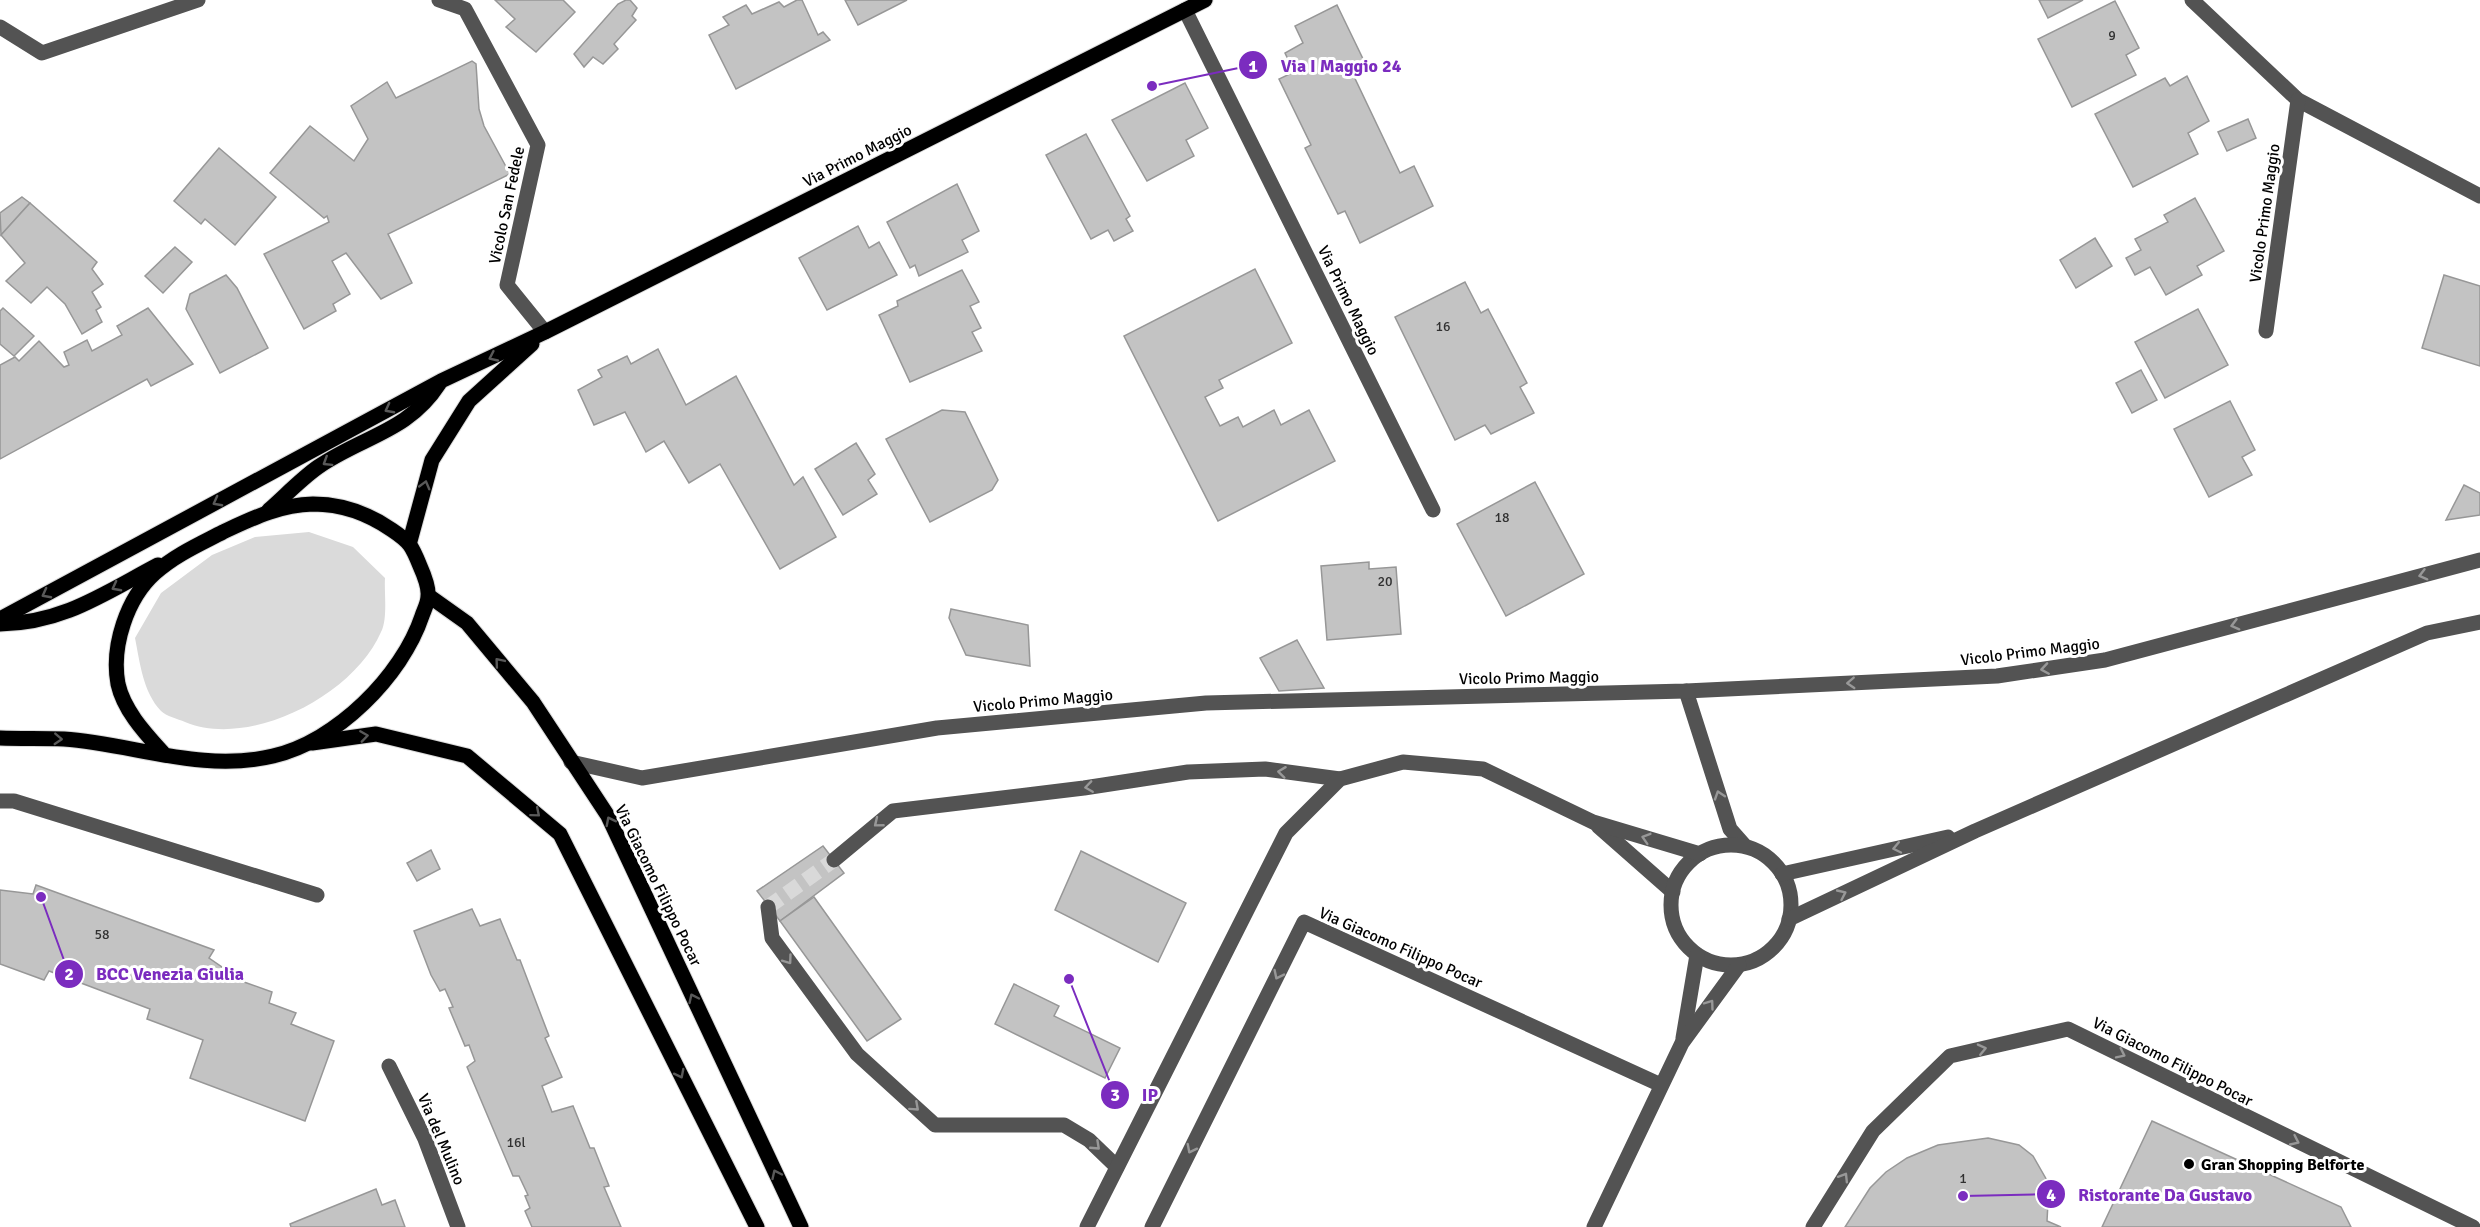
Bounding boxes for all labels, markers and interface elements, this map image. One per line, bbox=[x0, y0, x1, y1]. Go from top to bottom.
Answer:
house number: 9 bbox=[2108, 27, 2116, 44]
callout: Via I Maggio 24 bbox=[1238, 47, 1413, 83]
text: 1 bbox=[1248, 55, 1258, 77]
text: Via I Maggio 24 bbox=[1281, 55, 1402, 77]
street label: Via Primo Maggio bbox=[800, 120, 915, 192]
street label: Vicolo Primo Maggio bbox=[2245, 142, 2285, 284]
street label: Vicolo San Fedele bbox=[485, 145, 529, 266]
street label: Via Primo Maggio bbox=[1313, 242, 1383, 359]
house number: 16 bbox=[1435, 318, 1451, 335]
one-way arrow bbox=[488, 349, 499, 361]
one-way arrow bbox=[385, 402, 395, 413]
one-way arrow bbox=[322, 454, 333, 465]
one-way arrow bbox=[418, 480, 430, 491]
one-way arrow bbox=[213, 495, 224, 506]
house number: 18 bbox=[1494, 509, 1510, 526]
one-way arrow bbox=[2419, 568, 2429, 580]
house number: 20 bbox=[1377, 573, 1393, 590]
one-way arrow bbox=[112, 580, 123, 591]
one-way arrow bbox=[42, 587, 52, 598]
one-way arrow bbox=[2230, 618, 2241, 630]
street label: Vicolo Primo Maggio bbox=[1959, 634, 2101, 670]
one-way arrow bbox=[495, 657, 506, 668]
one-way arrow bbox=[2041, 662, 2051, 675]
street label: Vicolo Primo Maggio bbox=[1459, 667, 1599, 689]
one-way arrow bbox=[1846, 677, 1855, 690]
street label: Vicolo Primo Maggio bbox=[972, 685, 1114, 717]
one-way arrow bbox=[360, 730, 369, 742]
one-way arrow bbox=[54, 733, 63, 746]
one-way arrow bbox=[1278, 766, 1287, 778]
one-way arrow bbox=[1084, 781, 1093, 793]
one-way arrow bbox=[1714, 790, 1727, 801]
street label: Via Giacomo Filippo Pocar bbox=[610, 801, 706, 970]
one-way arrow bbox=[529, 806, 540, 817]
one-way arrow bbox=[874, 816, 885, 827]
one-way arrow bbox=[606, 817, 617, 828]
one-way arrow bbox=[1641, 833, 1652, 845]
one-way arrow bbox=[1892, 841, 1902, 854]
one-way arrow bbox=[1836, 889, 1847, 901]
street label: Via Giacomo Filippo Pocar bbox=[1316, 903, 1486, 993]
house number: 58 bbox=[94, 926, 110, 943]
one-way arrow bbox=[781, 953, 792, 964]
callout: BCC Venezia Giulia bbox=[54, 956, 256, 992]
text: 2 bbox=[64, 963, 74, 985]
text: BCC Venezia Giulia bbox=[96, 963, 244, 985]
one-way arrow bbox=[1274, 968, 1285, 979]
one-way arrow bbox=[689, 993, 701, 1004]
one-way arrow bbox=[1703, 999, 1714, 1010]
street label: Via Giacomo Filippo Pocar bbox=[2089, 1013, 2256, 1111]
one-way arrow bbox=[1977, 1043, 1987, 1056]
one-way arrow bbox=[2114, 1047, 2125, 1059]
one-way arrow bbox=[673, 1067, 684, 1078]
callout: IP bbox=[1100, 1077, 1170, 1113]
text: 3 bbox=[1110, 1084, 1120, 1106]
text: IP bbox=[1142, 1084, 1159, 1106]
street label: Via del Mulino bbox=[413, 1091, 469, 1188]
one-way arrow bbox=[908, 1100, 919, 1111]
house number: 16l bbox=[506, 1134, 526, 1151]
one-way arrow bbox=[2289, 1134, 2300, 1146]
one-way arrow bbox=[1088, 1139, 1099, 1150]
one-way arrow bbox=[1187, 1143, 1198, 1154]
place label: Gran Shopping Belforte bbox=[2201, 1155, 2364, 1175]
marker: Gran Shopping Belforte bbox=[2182, 1157, 2196, 1171]
one-way arrow bbox=[772, 1170, 784, 1181]
house number: 1 bbox=[1959, 1170, 1967, 1187]
one-way arrow bbox=[1837, 1173, 1849, 1183]
callout: Ristorante Da Gustavo bbox=[2036, 1176, 2264, 1212]
text: 4 bbox=[2046, 1184, 2056, 1206]
text: Ristorante Da Gustavo bbox=[2078, 1184, 2252, 1206]

